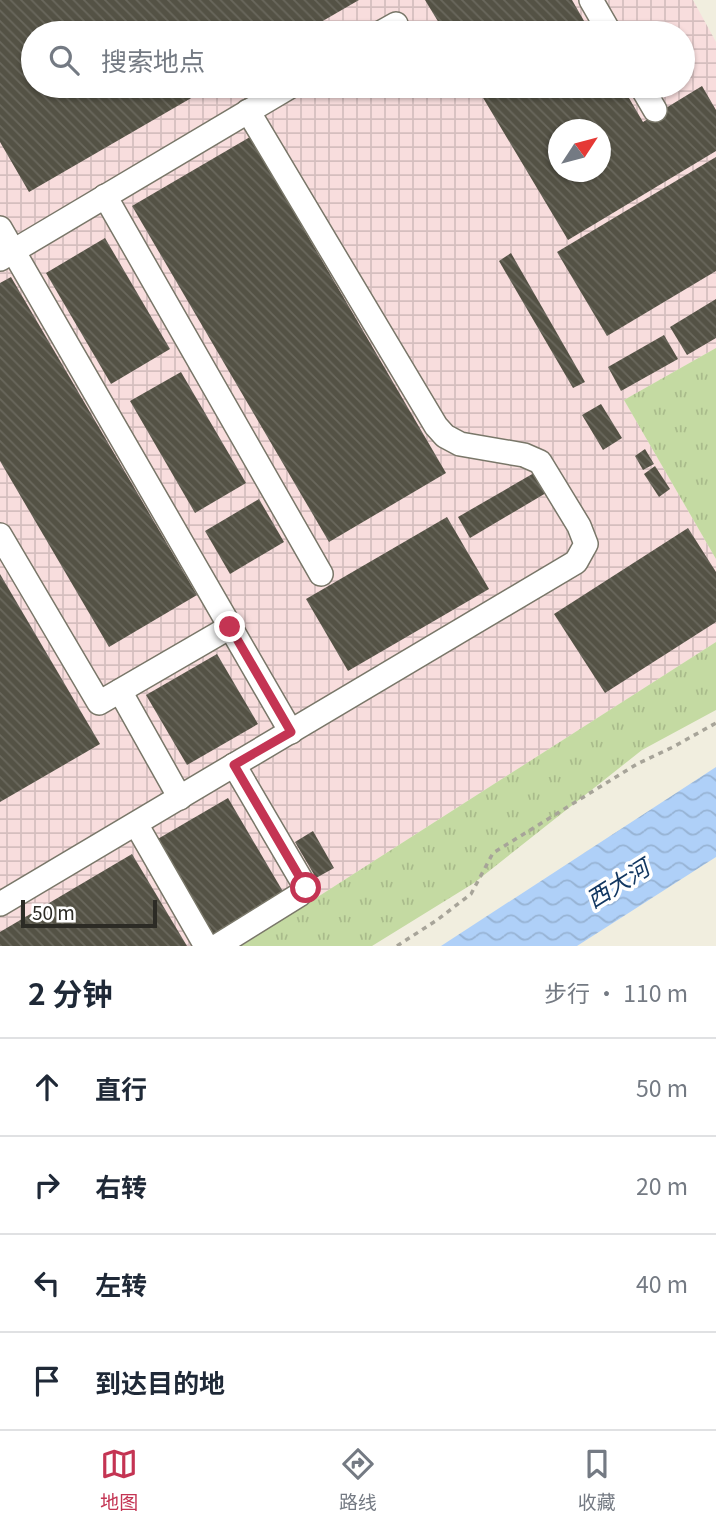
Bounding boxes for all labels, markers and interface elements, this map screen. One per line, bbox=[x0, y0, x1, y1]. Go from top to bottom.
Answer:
search box bbox=[21, 21, 695, 98]
icon: search bbox=[45, 41, 83, 79]
text: 搜索地点 bbox=[101, 41, 205, 78]
north arrow bbox=[548, 119, 611, 182]
route end bbox=[214, 611, 245, 642]
water label: 西大河 bbox=[579, 847, 659, 915]
route start bbox=[290, 872, 321, 903]
scale bar bbox=[21, 897, 158, 929]
text: 50 m bbox=[32, 898, 75, 925]
text: 2 分钟 bbox=[28, 970, 113, 1014]
text: 步行 · 110 m bbox=[544, 975, 688, 1009]
icon: ahead bbox=[28, 1068, 66, 1106]
text: 直行 bbox=[95, 1069, 147, 1106]
text: 50 m bbox=[636, 1070, 688, 1104]
icon: right bbox=[28, 1166, 66, 1204]
text: 右转 bbox=[95, 1167, 147, 1204]
text: 20 m bbox=[636, 1168, 688, 1202]
icon: left bbox=[28, 1264, 66, 1302]
text: 左转 bbox=[95, 1265, 147, 1302]
text: 40 m bbox=[636, 1266, 688, 1300]
icon: arrive bbox=[28, 1362, 66, 1400]
text: 到达目的地 bbox=[95, 1363, 225, 1400]
tab: 地图 bbox=[100, 1445, 138, 1514]
tab: 路线 bbox=[339, 1445, 377, 1514]
tab: 收藏 bbox=[578, 1445, 616, 1514]

